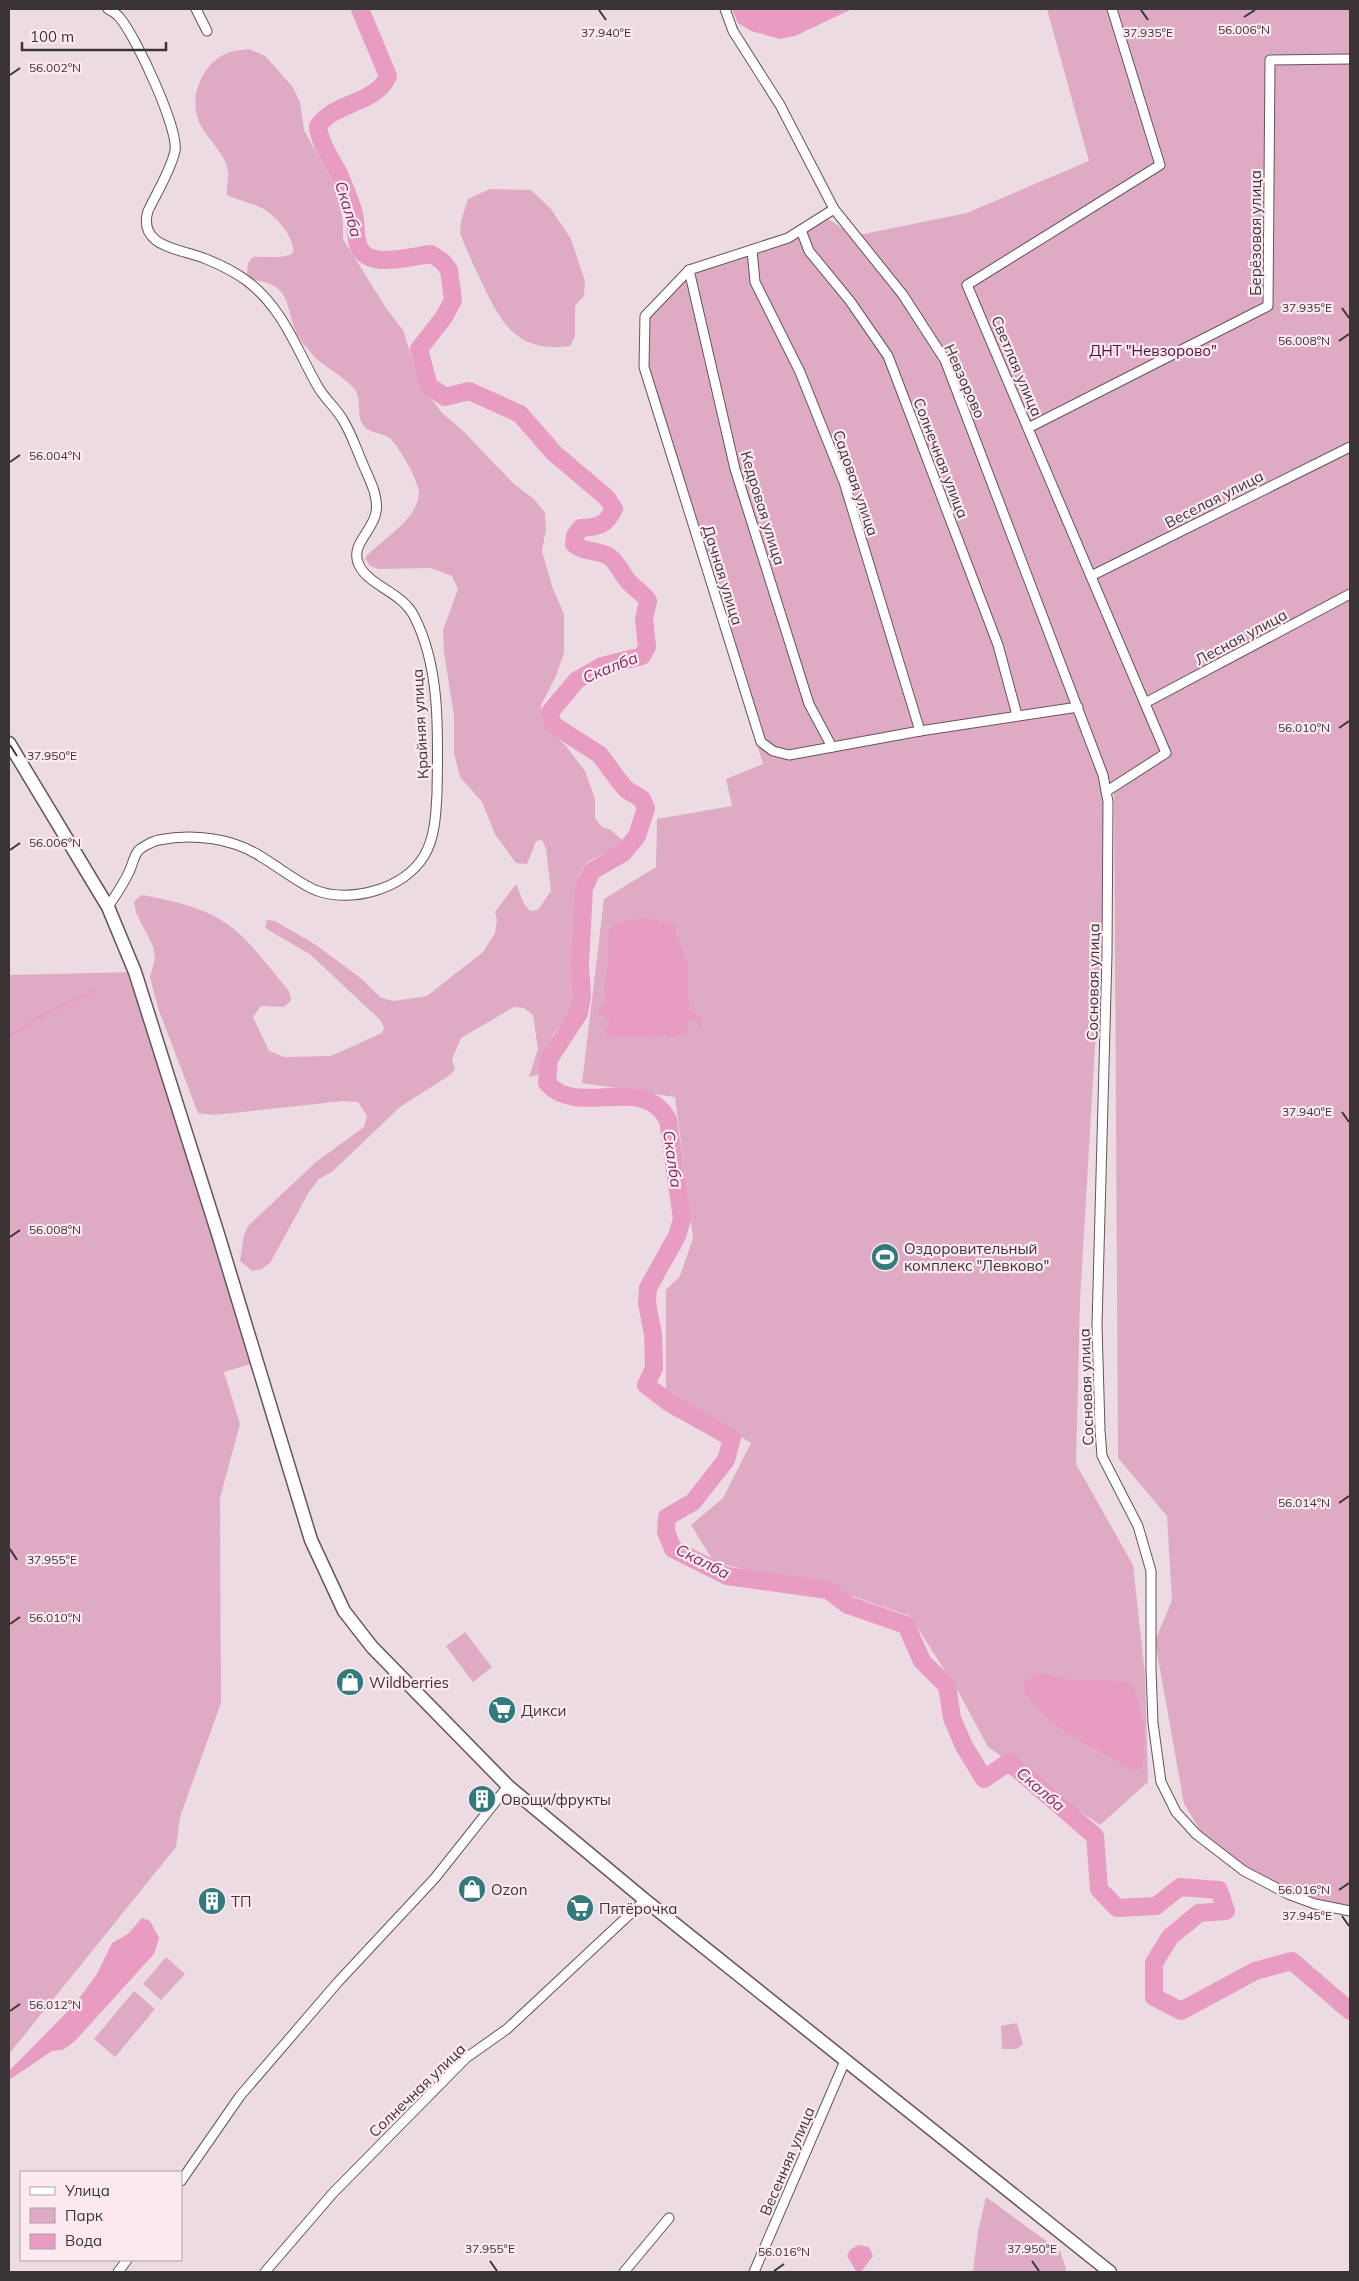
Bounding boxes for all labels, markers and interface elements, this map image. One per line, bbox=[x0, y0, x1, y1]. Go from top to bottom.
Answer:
scale bar bbox=[22, 20, 166, 52]
text: 56.006°N bbox=[1218, 22, 1270, 37]
text: 37.940°E bbox=[581, 25, 631, 40]
text: 37.935°E bbox=[1123, 25, 1173, 40]
text: 100 m bbox=[30, 27, 74, 46]
text: 56.002°N bbox=[29, 60, 81, 75]
street label: Берёзовая улица bbox=[1246, 170, 1265, 296]
water label: Скалба bbox=[331, 178, 367, 240]
text: 37.935°E bbox=[1282, 300, 1332, 315]
street label: Светлая улица bbox=[987, 313, 1047, 419]
text: 56.008°N bbox=[1278, 333, 1330, 348]
street label: Невзорово bbox=[940, 341, 990, 421]
park label: ДНТ "Невзорово" bbox=[1089, 341, 1217, 360]
street label: Солнечная улица bbox=[909, 395, 973, 521]
street label: Садовая улица bbox=[829, 428, 883, 538]
text: 56.004°N bbox=[29, 448, 81, 463]
street label: Кедровая улица bbox=[737, 449, 789, 567]
street label: Веселая улица bbox=[1161, 466, 1267, 532]
street label: Дачная улица bbox=[699, 523, 747, 627]
street label: Лесная улица bbox=[1192, 605, 1290, 669]
water label: Скалба bbox=[579, 647, 641, 687]
street label: Крайняя улица bbox=[408, 669, 432, 779]
text: 56.010°N bbox=[1278, 720, 1330, 735]
text: 37.950°E bbox=[27, 748, 77, 763]
text: 56.006°N bbox=[29, 835, 81, 850]
street label: Сосновая улица bbox=[1082, 923, 1104, 1041]
text: 37.940°E bbox=[1282, 1104, 1332, 1119]
water label: Скалба bbox=[659, 1129, 687, 1189]
text: 56.008°N bbox=[29, 1222, 81, 1237]
place label: Оздоровительный комплекс "Левково" bbox=[904, 1239, 1049, 1275]
sports icon: Оздоровительный комплекс "Левково" bbox=[870, 1242, 900, 1272]
street label: Сосновая улица bbox=[1074, 1328, 1098, 1446]
text: 56.014°N bbox=[1278, 1495, 1330, 1510]
water label: Скалба bbox=[673, 1539, 733, 1583]
text: 37.955°E bbox=[27, 1552, 77, 1567]
text: 56.010°N bbox=[29, 1610, 81, 1625]
shop icon: Wildberries bbox=[335, 1667, 365, 1697]
place label: Wildberries bbox=[369, 1673, 449, 1692]
supermarket icon: Дикси bbox=[487, 1695, 517, 1725]
place label: Дикси bbox=[521, 1701, 567, 1720]
water label: Скалба bbox=[1013, 1762, 1070, 1816]
building icon: Овощи/фрукты bbox=[467, 1784, 497, 1814]
place label: Овощи/фрукты bbox=[501, 1790, 611, 1809]
shop icon: Ozon bbox=[457, 1874, 487, 1904]
place label: Ozon bbox=[491, 1880, 528, 1899]
text: 56.016°N bbox=[1278, 1882, 1330, 1897]
building icon: ТП bbox=[197, 1886, 227, 1916]
place label: ТП bbox=[231, 1892, 252, 1911]
supermarket icon: Пятёрочка bbox=[565, 1893, 595, 1923]
place label: Пятёрочка bbox=[599, 1899, 677, 1918]
text: 37.945°E bbox=[1282, 1908, 1332, 1923]
text: 56.012°N bbox=[29, 1997, 81, 2012]
street label: Солнечная улица bbox=[365, 2039, 469, 2141]
street label: Весенняя улица bbox=[756, 2104, 818, 2218]
legend bbox=[20, 2171, 182, 2261]
text: Улица bbox=[64, 2181, 110, 2200]
text: Парк bbox=[65, 2206, 104, 2225]
text: Вода bbox=[65, 2231, 102, 2250]
text: 37.955°E bbox=[465, 2241, 515, 2256]
text: 37.950°E bbox=[1007, 2241, 1057, 2256]
text: 56.016°N bbox=[758, 2244, 810, 2259]

